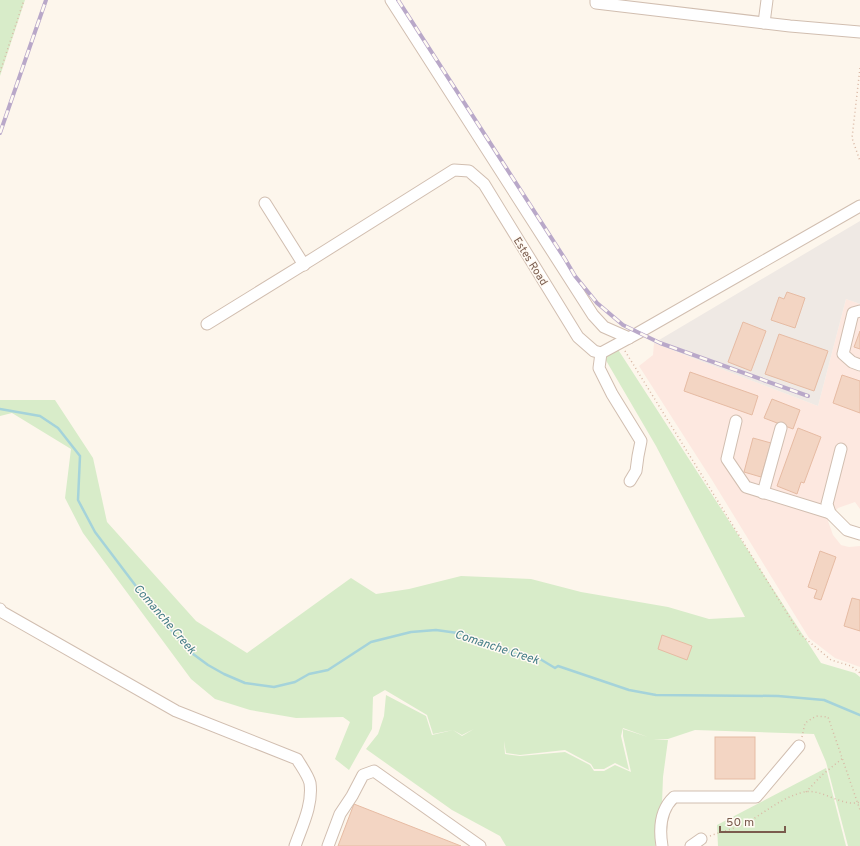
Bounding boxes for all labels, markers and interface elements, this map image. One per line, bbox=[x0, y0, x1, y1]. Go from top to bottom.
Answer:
street label: Estes Road bbox=[510, 235, 551, 288]
water label: Comanche Creek bbox=[129, 581, 200, 659]
water label: Comanche Creek bbox=[453, 627, 542, 669]
scale bar bbox=[720, 808, 785, 834]
text: 50 m bbox=[726, 815, 754, 831]

